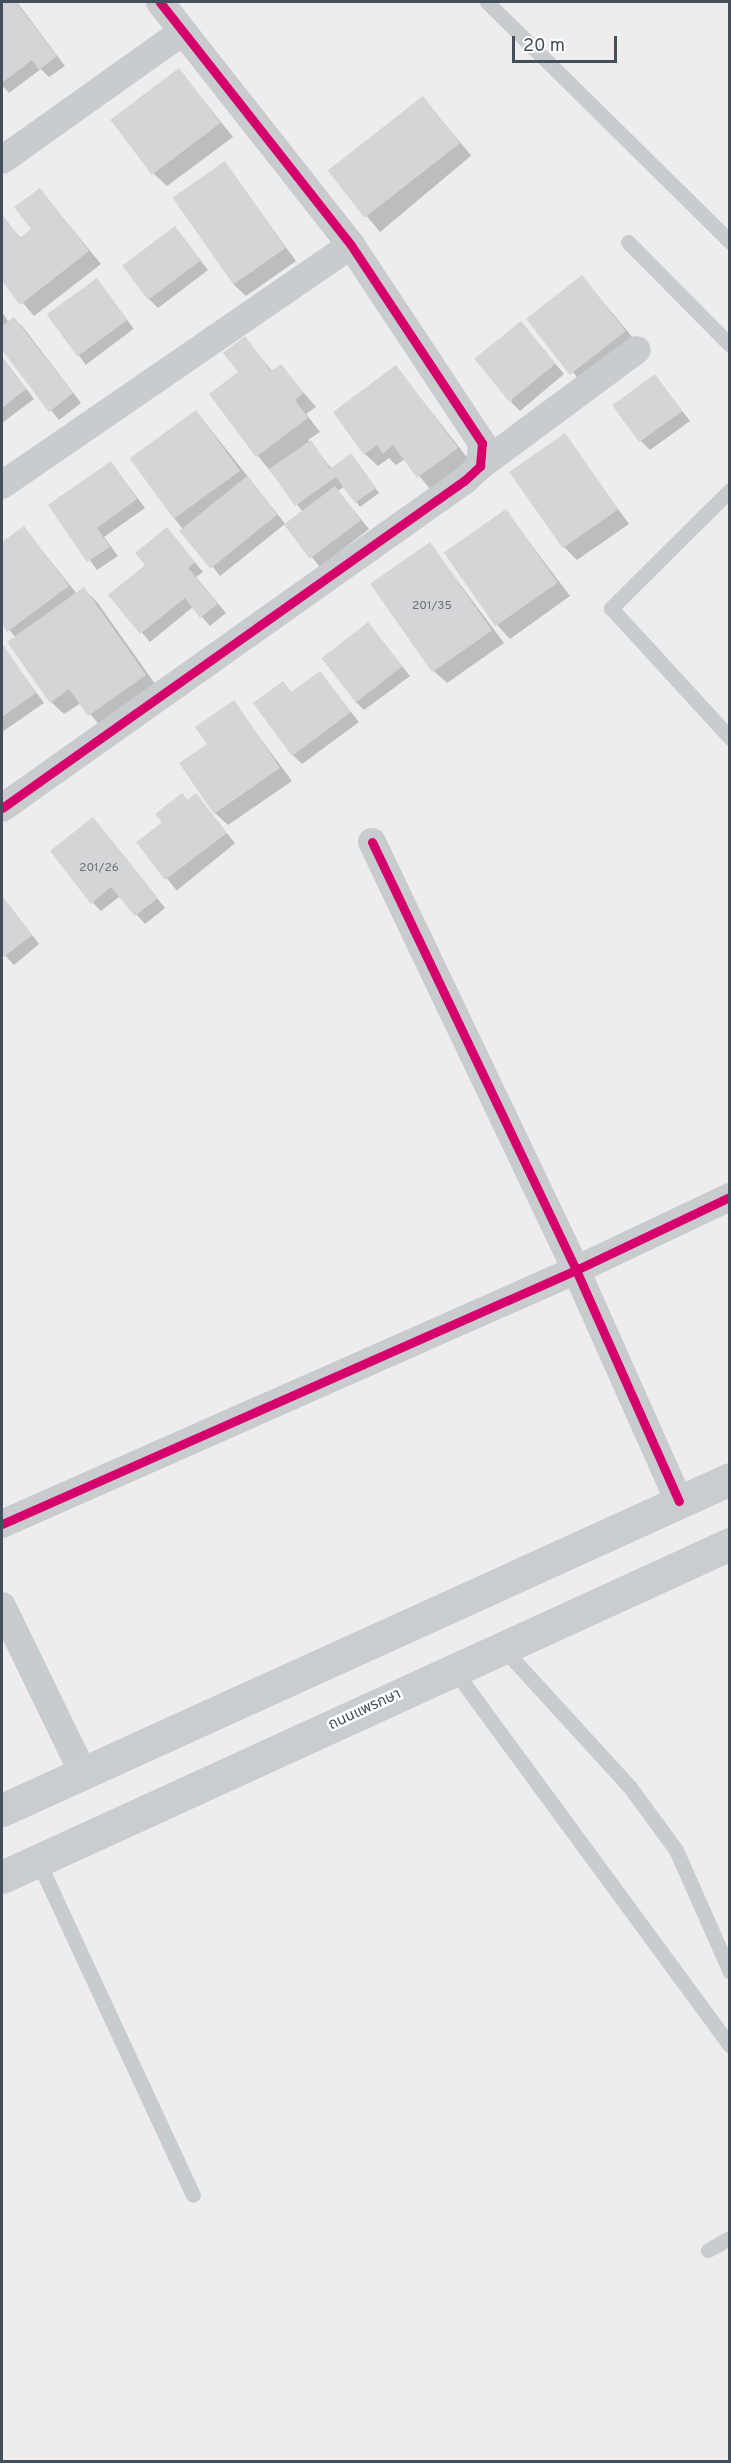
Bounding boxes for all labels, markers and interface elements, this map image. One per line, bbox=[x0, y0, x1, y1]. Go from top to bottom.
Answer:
scale bar bbox=[515, 24, 620, 62]
text: 20 m bbox=[523, 35, 565, 58]
house number: 201/35 bbox=[412, 600, 452, 614]
house number: 201/26 bbox=[79, 862, 119, 876]
street label: ถนนแพรกษา bbox=[326, 1685, 404, 1735]

